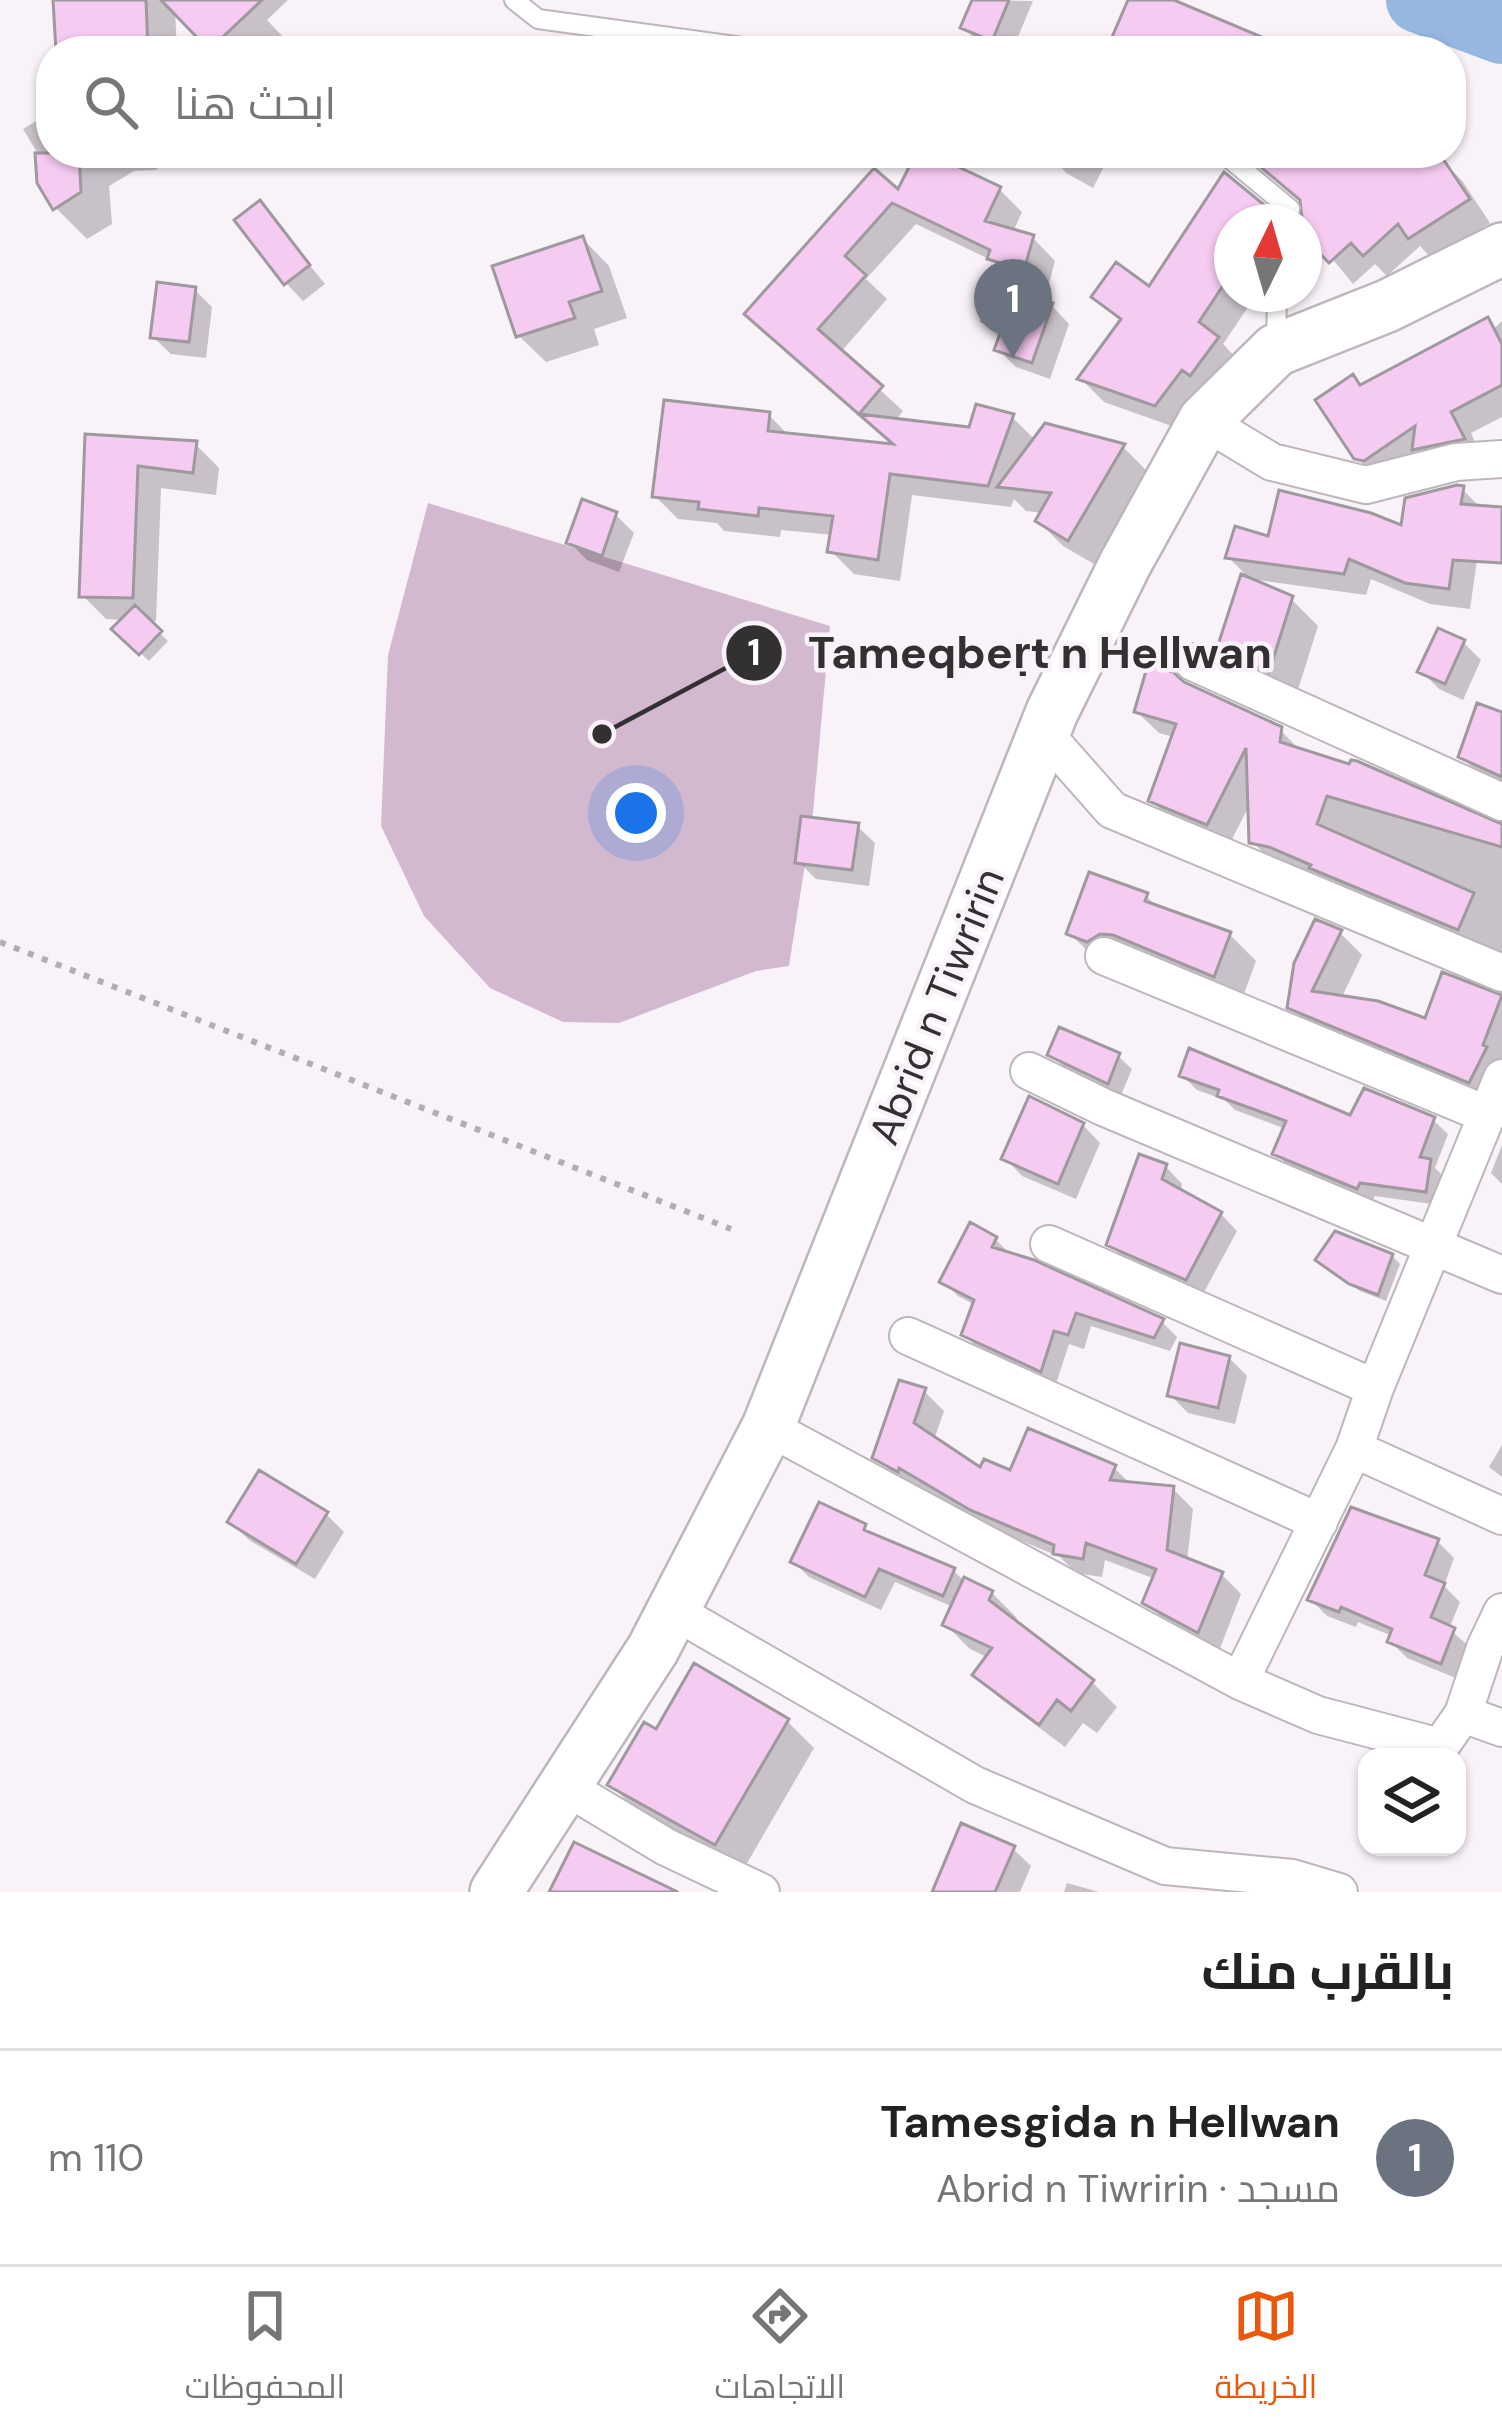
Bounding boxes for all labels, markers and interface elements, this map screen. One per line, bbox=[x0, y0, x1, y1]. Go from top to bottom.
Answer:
search box bbox=[36, 36, 1466, 168]
icon: search bbox=[78, 69, 144, 135]
text: ابحث هنا bbox=[174, 74, 336, 133]
north arrow bbox=[1214, 204, 1322, 312]
pin: 1 bbox=[974, 259, 1052, 358]
callout: Tameqbeṛt n Hellwan bbox=[724, 612, 1295, 693]
text: Tameqbeṛt n Hellwan bbox=[808, 623, 1272, 682]
text: 1 bbox=[747, 629, 761, 676]
your location bbox=[606, 783, 666, 843]
street label: Abrid n Tiwririn bbox=[856, 860, 1017, 1153]
map controls bbox=[1358, 1748, 1466, 1856]
button: layers bbox=[1358, 1748, 1466, 1856]
text: بالقرب منك bbox=[1201, 1938, 1454, 2005]
text: Tamesgida n Hellwan bbox=[880, 2092, 1340, 2151]
text: 110 m bbox=[48, 2132, 144, 2183]
text: 1 bbox=[1408, 2132, 1422, 2183]
text: مسجد · Abrid n Tiwririn bbox=[936, 2163, 1340, 2214]
tab: المحفوظات bbox=[185, 2283, 345, 2417]
tab: الاتجاهات bbox=[715, 2283, 845, 2417]
tab: الخريطة bbox=[1214, 2283, 1317, 2417]

